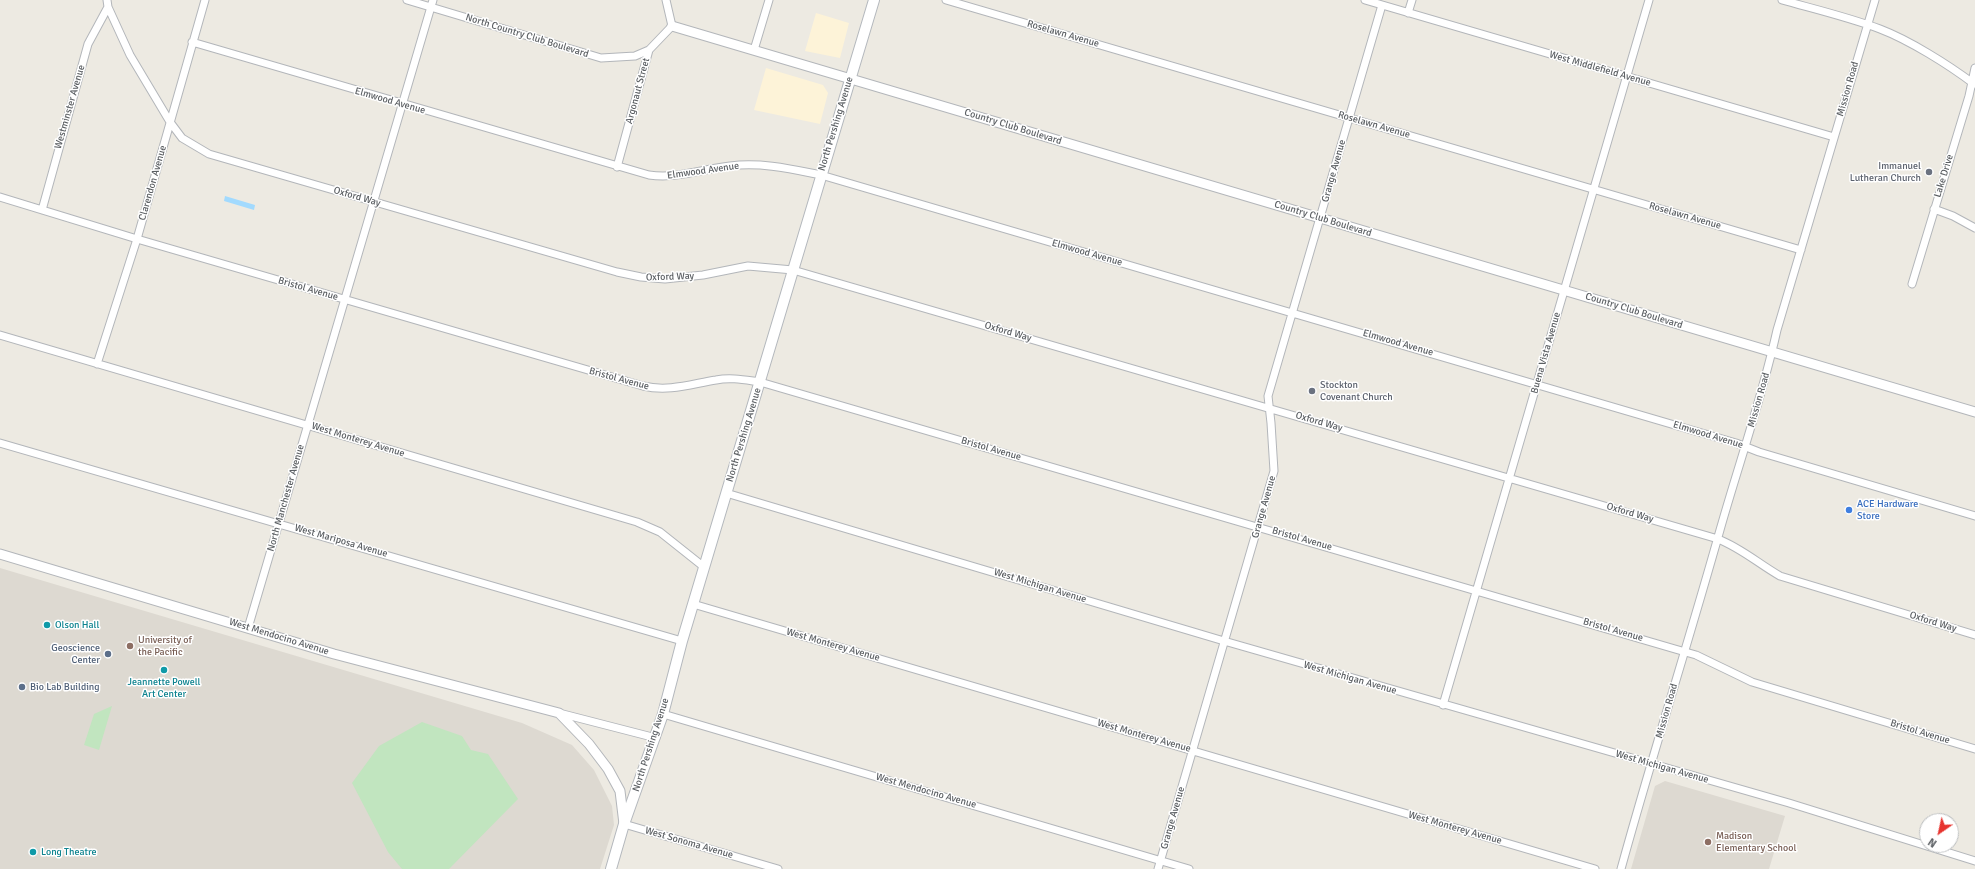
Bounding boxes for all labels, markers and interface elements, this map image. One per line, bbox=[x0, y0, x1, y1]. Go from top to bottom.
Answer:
street label: North Country Club Boulevard bbox=[464, 12, 590, 60]
street label: Roselawn Avenue bbox=[1026, 18, 1100, 50]
street label: West Middlefield Avenue bbox=[1548, 49, 1652, 89]
street label: Argonaut Street bbox=[623, 57, 653, 125]
street label: Mission Road bbox=[1834, 60, 1862, 118]
street label: Westminster Avenue bbox=[52, 63, 88, 151]
street label: North Pershing Avenue bbox=[816, 75, 856, 173]
street label: Elmwood Avenue bbox=[353, 85, 427, 117]
street label: Country Club Boulevard bbox=[963, 106, 1063, 148]
street label: Roselawn Avenue bbox=[1337, 109, 1411, 141]
street label: Grange Avenue bbox=[1319, 138, 1349, 204]
street label: Clarendon Avenue bbox=[137, 144, 169, 222]
street label: Lake Drive bbox=[1932, 153, 1956, 199]
street label: Elmwood Avenue bbox=[666, 160, 740, 182]
place label: Immanuel Lutheran Church bbox=[1850, 160, 1921, 184]
marker: Immanuel Lutheran Church bbox=[1924, 167, 1934, 177]
street label: Oxford Way bbox=[332, 185, 382, 209]
street label: Country Club Boulevard bbox=[1273, 198, 1373, 240]
street label: Roselawn Avenue bbox=[1648, 200, 1722, 232]
street label: Elmwood Avenue bbox=[1050, 237, 1124, 269]
street label: Oxford Way bbox=[646, 270, 694, 284]
street label: Bristol Avenue bbox=[277, 275, 339, 303]
street label: Country Club Boulevard bbox=[1584, 290, 1684, 332]
street label: Buena Vista Avenue bbox=[1529, 311, 1563, 395]
street label: Oxford Way bbox=[983, 320, 1033, 344]
street label: Elmwood Avenue bbox=[1361, 327, 1435, 359]
street label: Bristol Avenue bbox=[588, 365, 650, 393]
street label: Mission Road bbox=[1745, 371, 1773, 429]
place label: Stockton Covenant Church bbox=[1320, 379, 1393, 402]
street label: North Pershing Avenue bbox=[724, 386, 764, 484]
marker: Stockton Covenant Church bbox=[1307, 386, 1317, 396]
street label: Oxford Way bbox=[1294, 410, 1344, 434]
street label: Elmwood Avenue bbox=[1671, 419, 1745, 451]
street label: West Monterey Avenue bbox=[310, 420, 406, 460]
street label: Bristol Avenue bbox=[960, 435, 1022, 463]
street label: North Manchester Avenue bbox=[265, 443, 307, 553]
street label: Grange Avenue bbox=[1249, 474, 1279, 540]
place label: ACE Hardware Store bbox=[1857, 498, 1918, 522]
street label: Oxford Way bbox=[1605, 501, 1655, 525]
marker: ACE Hardware Store bbox=[1844, 505, 1854, 515]
street label: West Mariposa Avenue bbox=[293, 522, 389, 560]
street label: Bristol Avenue bbox=[1271, 525, 1333, 553]
street label: West Michigan Avenue bbox=[992, 566, 1088, 606]
street label: Oxford Way bbox=[1908, 609, 1958, 635]
street label: West Mendocino Avenue bbox=[228, 616, 330, 658]
street label: Bristol Avenue bbox=[1582, 616, 1644, 644]
place label: Olson Hall bbox=[55, 619, 99, 631]
marker: Olson Hall bbox=[42, 620, 52, 630]
street label: West Monterey Avenue bbox=[785, 626, 881, 664]
place label: University of the Pacific bbox=[138, 634, 192, 658]
marker: University of the Pacific bbox=[125, 641, 135, 651]
place label: Geoscience Center bbox=[51, 642, 100, 666]
marker: Geoscience Center bbox=[103, 649, 113, 659]
street label: West Michigan Avenue bbox=[1302, 659, 1398, 697]
marker: Jeannette Powell Art Center bbox=[159, 665, 169, 675]
place label: Jeannette Powell Art Center bbox=[128, 676, 200, 700]
place label: Bio Lab Building bbox=[30, 681, 100, 693]
marker: Bio Lab Building bbox=[17, 682, 27, 692]
street label: Mission Road bbox=[1653, 682, 1681, 740]
street label: North Pershing Avenue bbox=[630, 697, 672, 793]
street label: West Monterey Avenue bbox=[1096, 717, 1192, 755]
street label: Bristol Avenue bbox=[1889, 717, 1951, 747]
street label: West Michigan Avenue bbox=[1614, 748, 1710, 786]
street label: West Mendocino Avenue bbox=[874, 771, 978, 811]
street label: Grange Avenue bbox=[1158, 785, 1188, 851]
street label: West Monterey Avenue bbox=[1407, 809, 1503, 847]
north arrow bbox=[1919, 813, 1959, 853]
street label: West Sonoma Avenue bbox=[644, 825, 734, 861]
place label: Madison Elementary School bbox=[1716, 830, 1796, 854]
text: N bbox=[1926, 835, 1939, 850]
marker: Madison Elementary School bbox=[1703, 837, 1713, 847]
place label: Long Theatre bbox=[41, 846, 96, 858]
marker: Long Theatre bbox=[28, 847, 38, 857]

